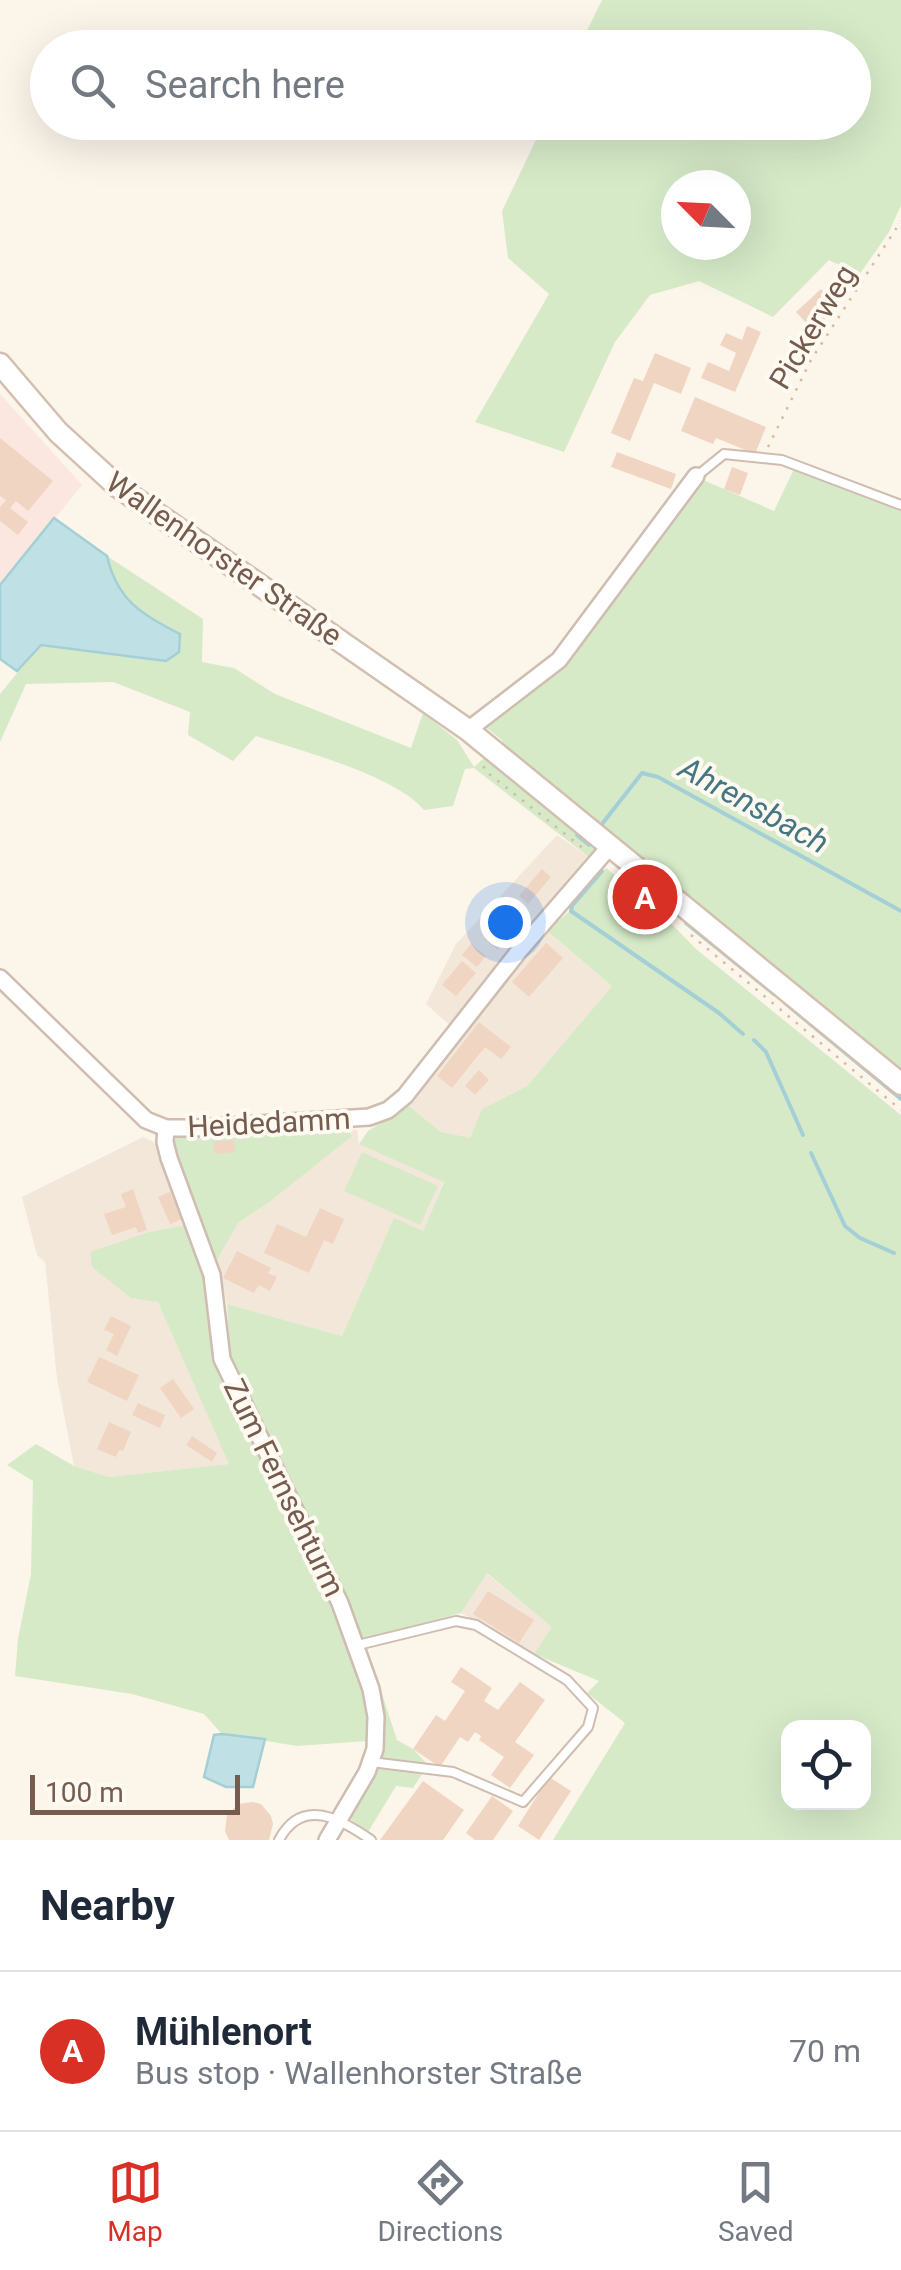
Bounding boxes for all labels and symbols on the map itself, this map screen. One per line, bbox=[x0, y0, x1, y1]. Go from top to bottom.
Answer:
north arrow bbox=[661, 170, 751, 260]
street label: Pickerweg bbox=[762, 258, 863, 395]
street label: Wallenhorster Straße bbox=[100, 464, 349, 653]
water label: Ahrensbach bbox=[671, 747, 835, 862]
pin: A bbox=[612, 860, 678, 934]
your location bbox=[480, 897, 531, 948]
street label: Heidedamm bbox=[187, 1101, 351, 1144]
street label: Zum Fernsehturm bbox=[217, 1373, 352, 1602]
scale bar bbox=[30, 1770, 240, 1814]

